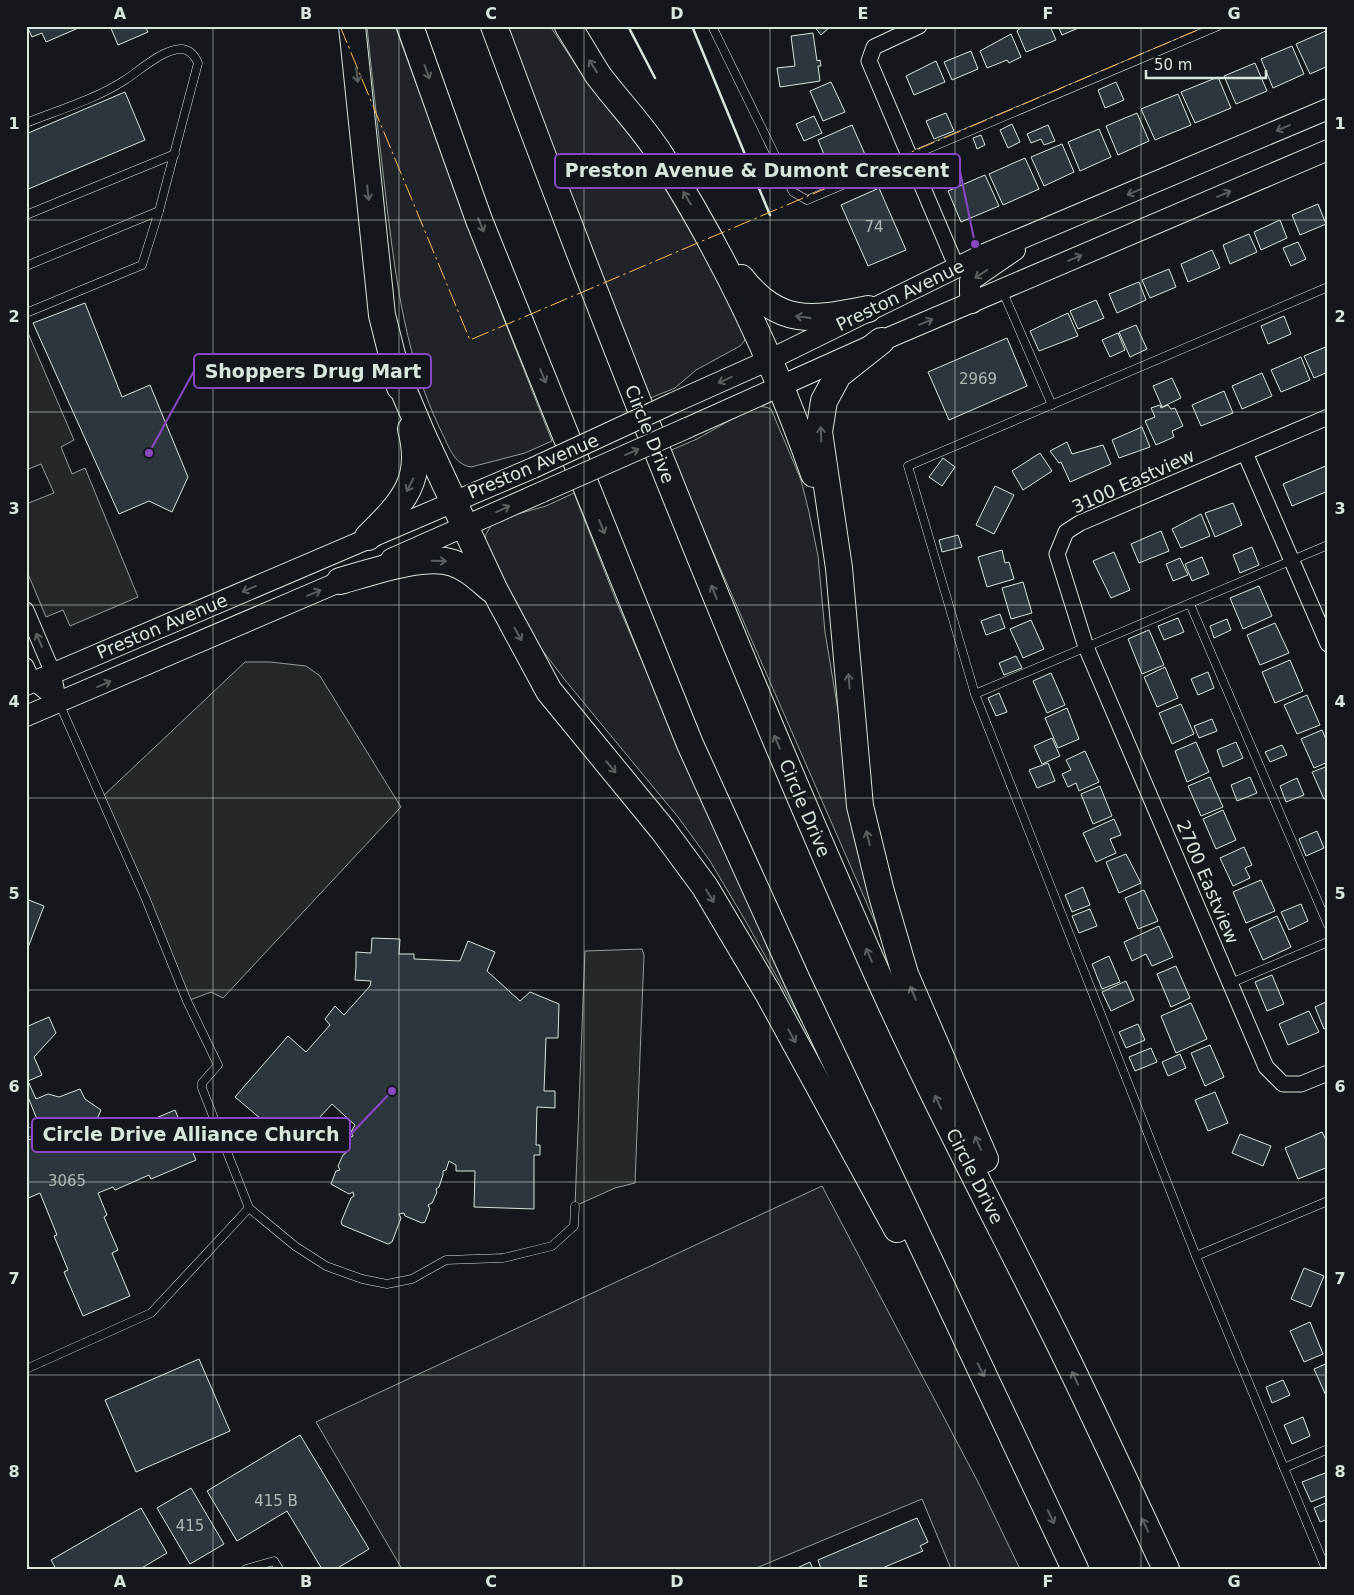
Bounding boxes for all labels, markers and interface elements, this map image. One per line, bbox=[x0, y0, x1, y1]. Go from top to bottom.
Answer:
text: A bbox=[114, 4, 127, 23]
text: B bbox=[300, 4, 312, 23]
text: C bbox=[485, 4, 497, 23]
text: D bbox=[670, 4, 684, 23]
text: E bbox=[858, 4, 868, 23]
text: F bbox=[1043, 4, 1053, 23]
text: G bbox=[1227, 4, 1241, 23]
scale bar bbox=[1146, 48, 1266, 80]
text: 50 m bbox=[1154, 56, 1192, 74]
one-way arrow bbox=[588, 59, 598, 73]
one-way arrow bbox=[423, 64, 432, 79]
one-way arrow bbox=[352, 66, 361, 82]
text: 1 bbox=[8, 114, 20, 133]
text: 1 bbox=[1334, 114, 1346, 133]
one-way arrow bbox=[1276, 124, 1291, 134]
callout: Preston Avenue & Dumont Crescent bbox=[555, 154, 960, 188]
text: Preston Avenue & Dumont Crescent bbox=[565, 159, 949, 181]
one-way arrow bbox=[364, 184, 373, 200]
one-way arrow bbox=[1127, 188, 1142, 198]
one-way arrow bbox=[1216, 189, 1231, 199]
one-way arrow bbox=[681, 192, 691, 206]
one-way arrow bbox=[477, 217, 487, 232]
house number: 74 bbox=[864, 218, 884, 236]
one-way arrow bbox=[1067, 253, 1082, 263]
street label: Preston Avenue bbox=[832, 255, 968, 335]
one-way arrow bbox=[975, 269, 989, 279]
text: 2 bbox=[8, 307, 20, 326]
text: 2 bbox=[1334, 307, 1346, 326]
one-way arrow bbox=[795, 311, 811, 321]
one-way arrow bbox=[918, 317, 933, 327]
callout: Shoppers Drug Mart bbox=[194, 354, 431, 388]
text: Shoppers Drug Mart bbox=[205, 360, 421, 382]
one-way arrow bbox=[539, 368, 548, 383]
house number: 2969 bbox=[959, 370, 997, 388]
one-way arrow bbox=[718, 375, 733, 385]
street label: Circle Drive bbox=[621, 382, 679, 486]
one-way arrow bbox=[816, 426, 825, 442]
street label: Preston Avenue bbox=[464, 429, 602, 503]
street label: 3100 Eastview bbox=[1069, 445, 1197, 517]
one-way arrow bbox=[624, 447, 639, 457]
one-way arrow bbox=[405, 478, 415, 493]
text: 3 bbox=[8, 499, 20, 518]
text: 3 bbox=[1334, 499, 1346, 518]
one-way arrow bbox=[495, 504, 510, 514]
one-way arrow bbox=[598, 519, 608, 534]
one-way arrow bbox=[430, 556, 447, 566]
one-way arrow bbox=[242, 584, 257, 594]
one-way arrow bbox=[709, 585, 719, 600]
one-way arrow bbox=[306, 587, 321, 597]
street label: Preston Avenue bbox=[93, 589, 231, 663]
one-way arrow bbox=[513, 627, 523, 642]
one-way arrow bbox=[34, 633, 44, 648]
one-way arrow bbox=[844, 674, 854, 690]
one-way arrow bbox=[96, 679, 111, 689]
text: 4 bbox=[8, 692, 20, 711]
text: 4 bbox=[1334, 692, 1346, 711]
one-way arrow bbox=[771, 735, 781, 750]
street label: Circle Drive bbox=[775, 756, 835, 860]
one-way arrow bbox=[605, 760, 617, 773]
street label: 2700 Eastview bbox=[1173, 817, 1243, 947]
one-way arrow bbox=[863, 830, 872, 846]
text: 5 bbox=[8, 884, 20, 903]
text: 5 bbox=[1334, 884, 1346, 903]
one-way arrow bbox=[705, 888, 715, 902]
one-way arrow bbox=[864, 948, 874, 963]
one-way arrow bbox=[908, 986, 918, 1001]
one-way arrow bbox=[787, 1028, 797, 1043]
text: 6 bbox=[8, 1077, 20, 1096]
text: 6 bbox=[1334, 1077, 1346, 1096]
one-way arrow bbox=[933, 1095, 943, 1110]
callout: Circle Drive Alliance Church bbox=[32, 1118, 350, 1152]
text: Circle Drive Alliance Church bbox=[42, 1123, 340, 1145]
street label: Circle Drive bbox=[942, 1125, 1008, 1227]
one-way arrow bbox=[972, 1136, 982, 1151]
house number: 3065 bbox=[48, 1172, 86, 1190]
text: 7 bbox=[8, 1269, 20, 1288]
text: 7 bbox=[1334, 1269, 1346, 1288]
one-way arrow bbox=[976, 1362, 986, 1377]
one-way arrow bbox=[1070, 1371, 1080, 1386]
text: 8 bbox=[8, 1462, 20, 1481]
text: 8 bbox=[1334, 1462, 1346, 1481]
house number: 415 B bbox=[254, 1492, 298, 1510]
one-way arrow bbox=[1046, 1509, 1056, 1524]
house number: 415 bbox=[176, 1517, 204, 1535]
one-way arrow bbox=[1140, 1518, 1149, 1533]
text: A bbox=[114, 1572, 127, 1591]
text: B bbox=[300, 1572, 312, 1591]
text: C bbox=[485, 1572, 497, 1591]
text: D bbox=[670, 1572, 684, 1591]
text: E bbox=[858, 1572, 868, 1591]
text: F bbox=[1043, 1572, 1053, 1591]
text: G bbox=[1227, 1572, 1241, 1591]

